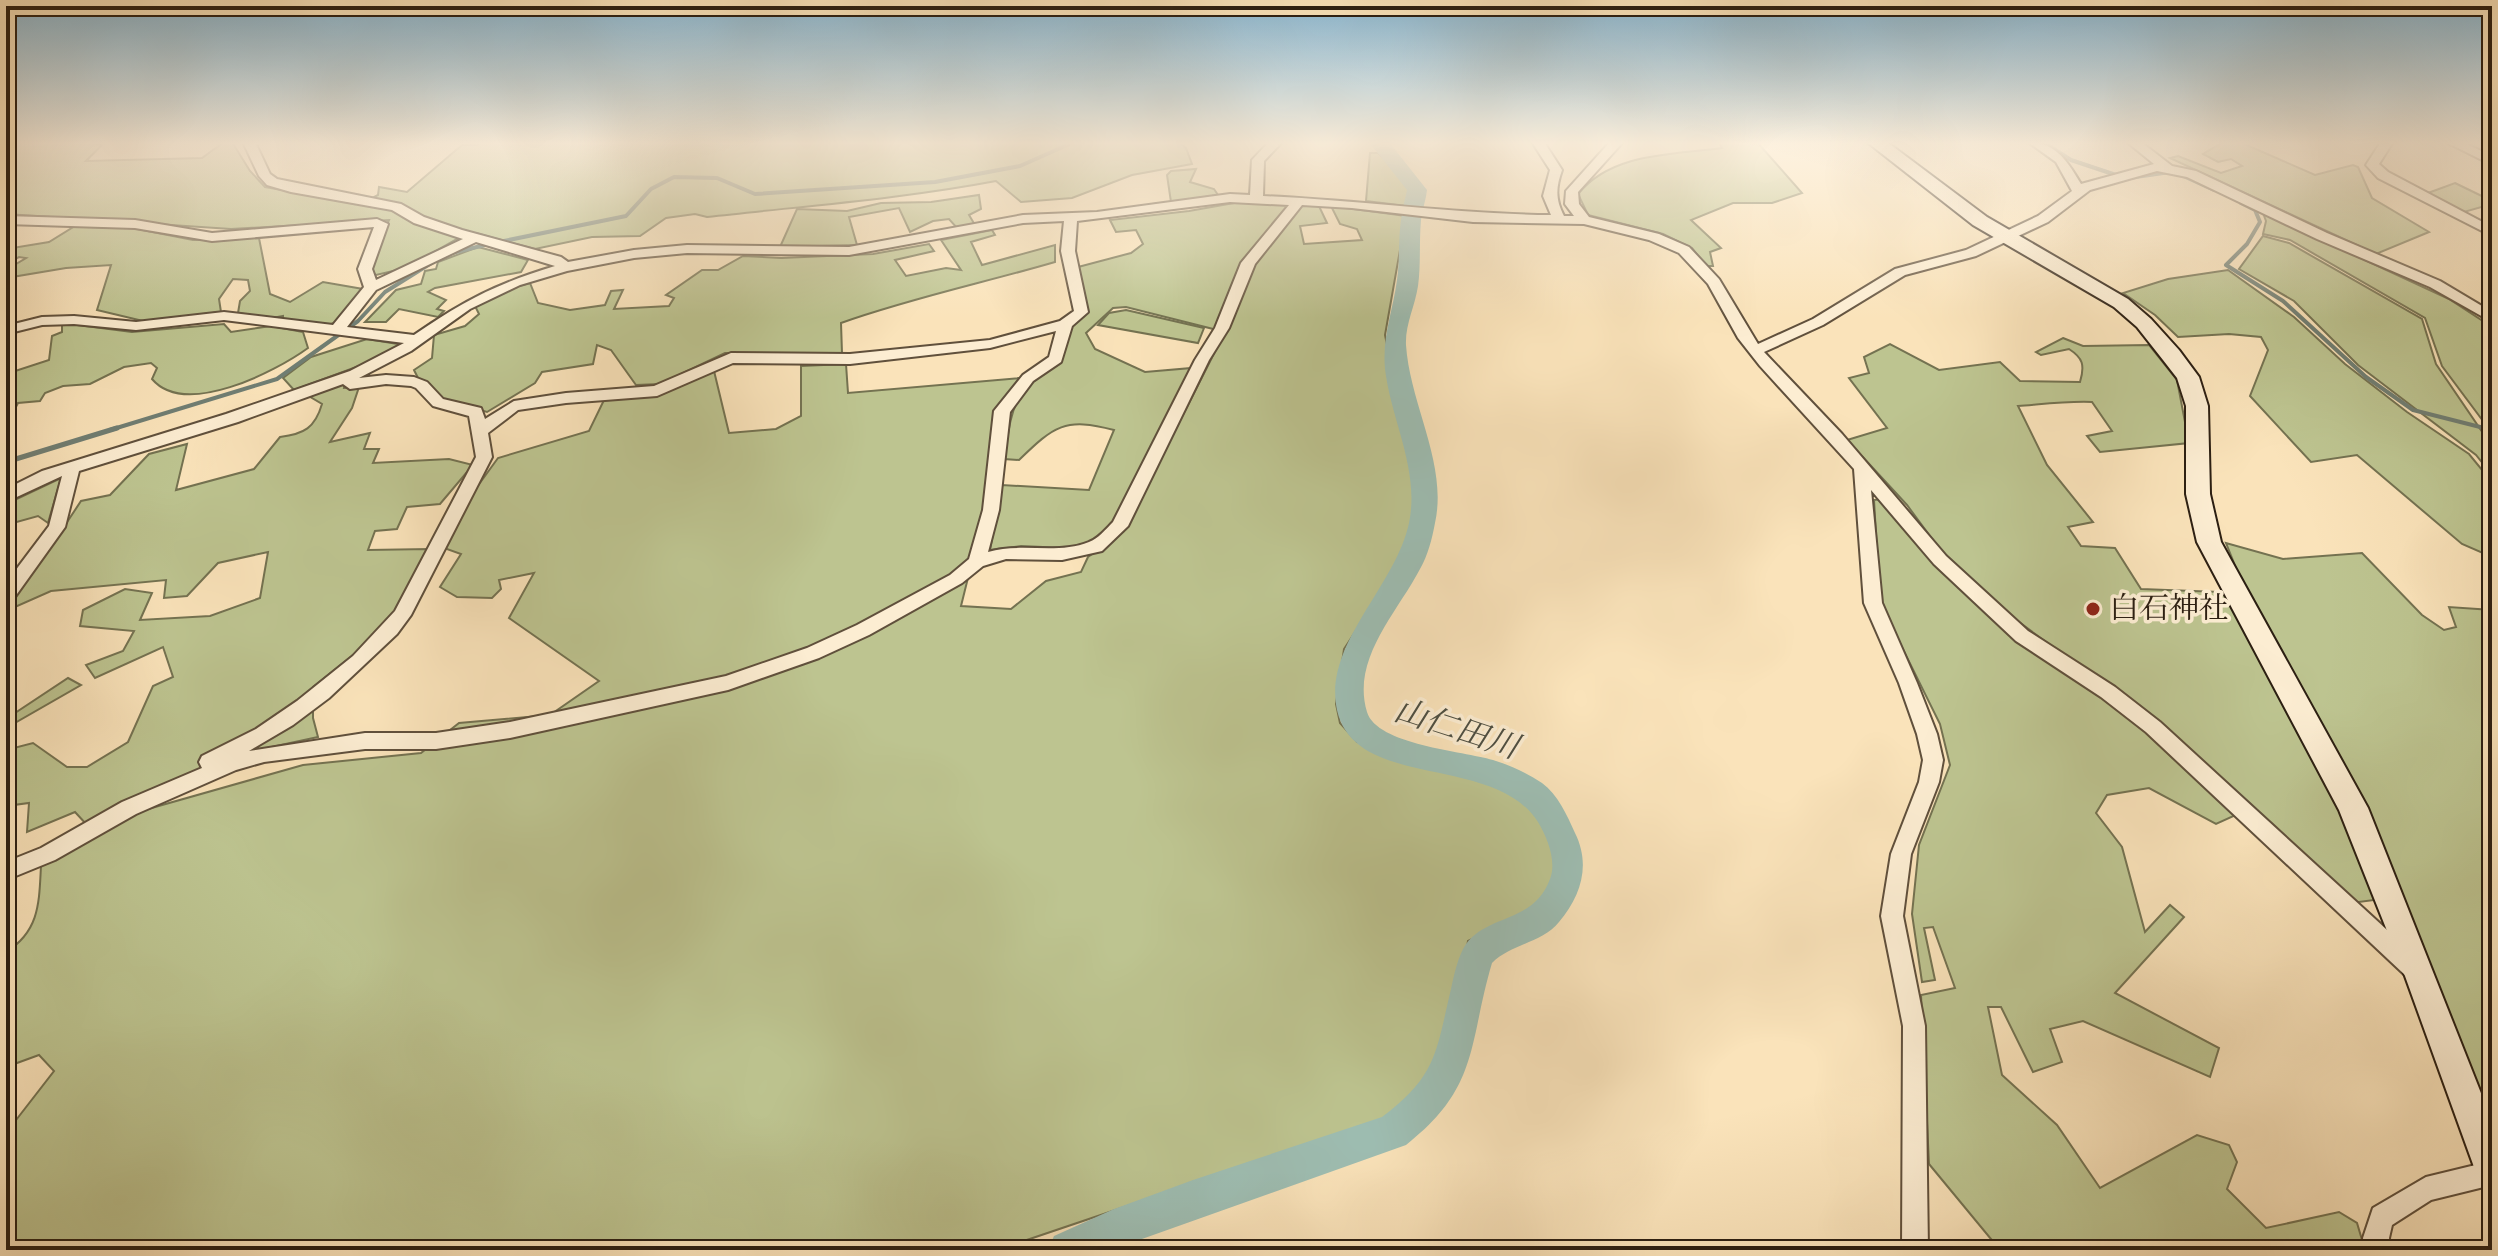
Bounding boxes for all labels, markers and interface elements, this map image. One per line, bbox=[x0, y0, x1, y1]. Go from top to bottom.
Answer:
place label: 白石神社 bbox=[2109, 591, 2229, 628]
marker: 白石神社 bbox=[2084, 600, 2102, 618]
water label: 山仁田川 bbox=[1389, 691, 1526, 770]

